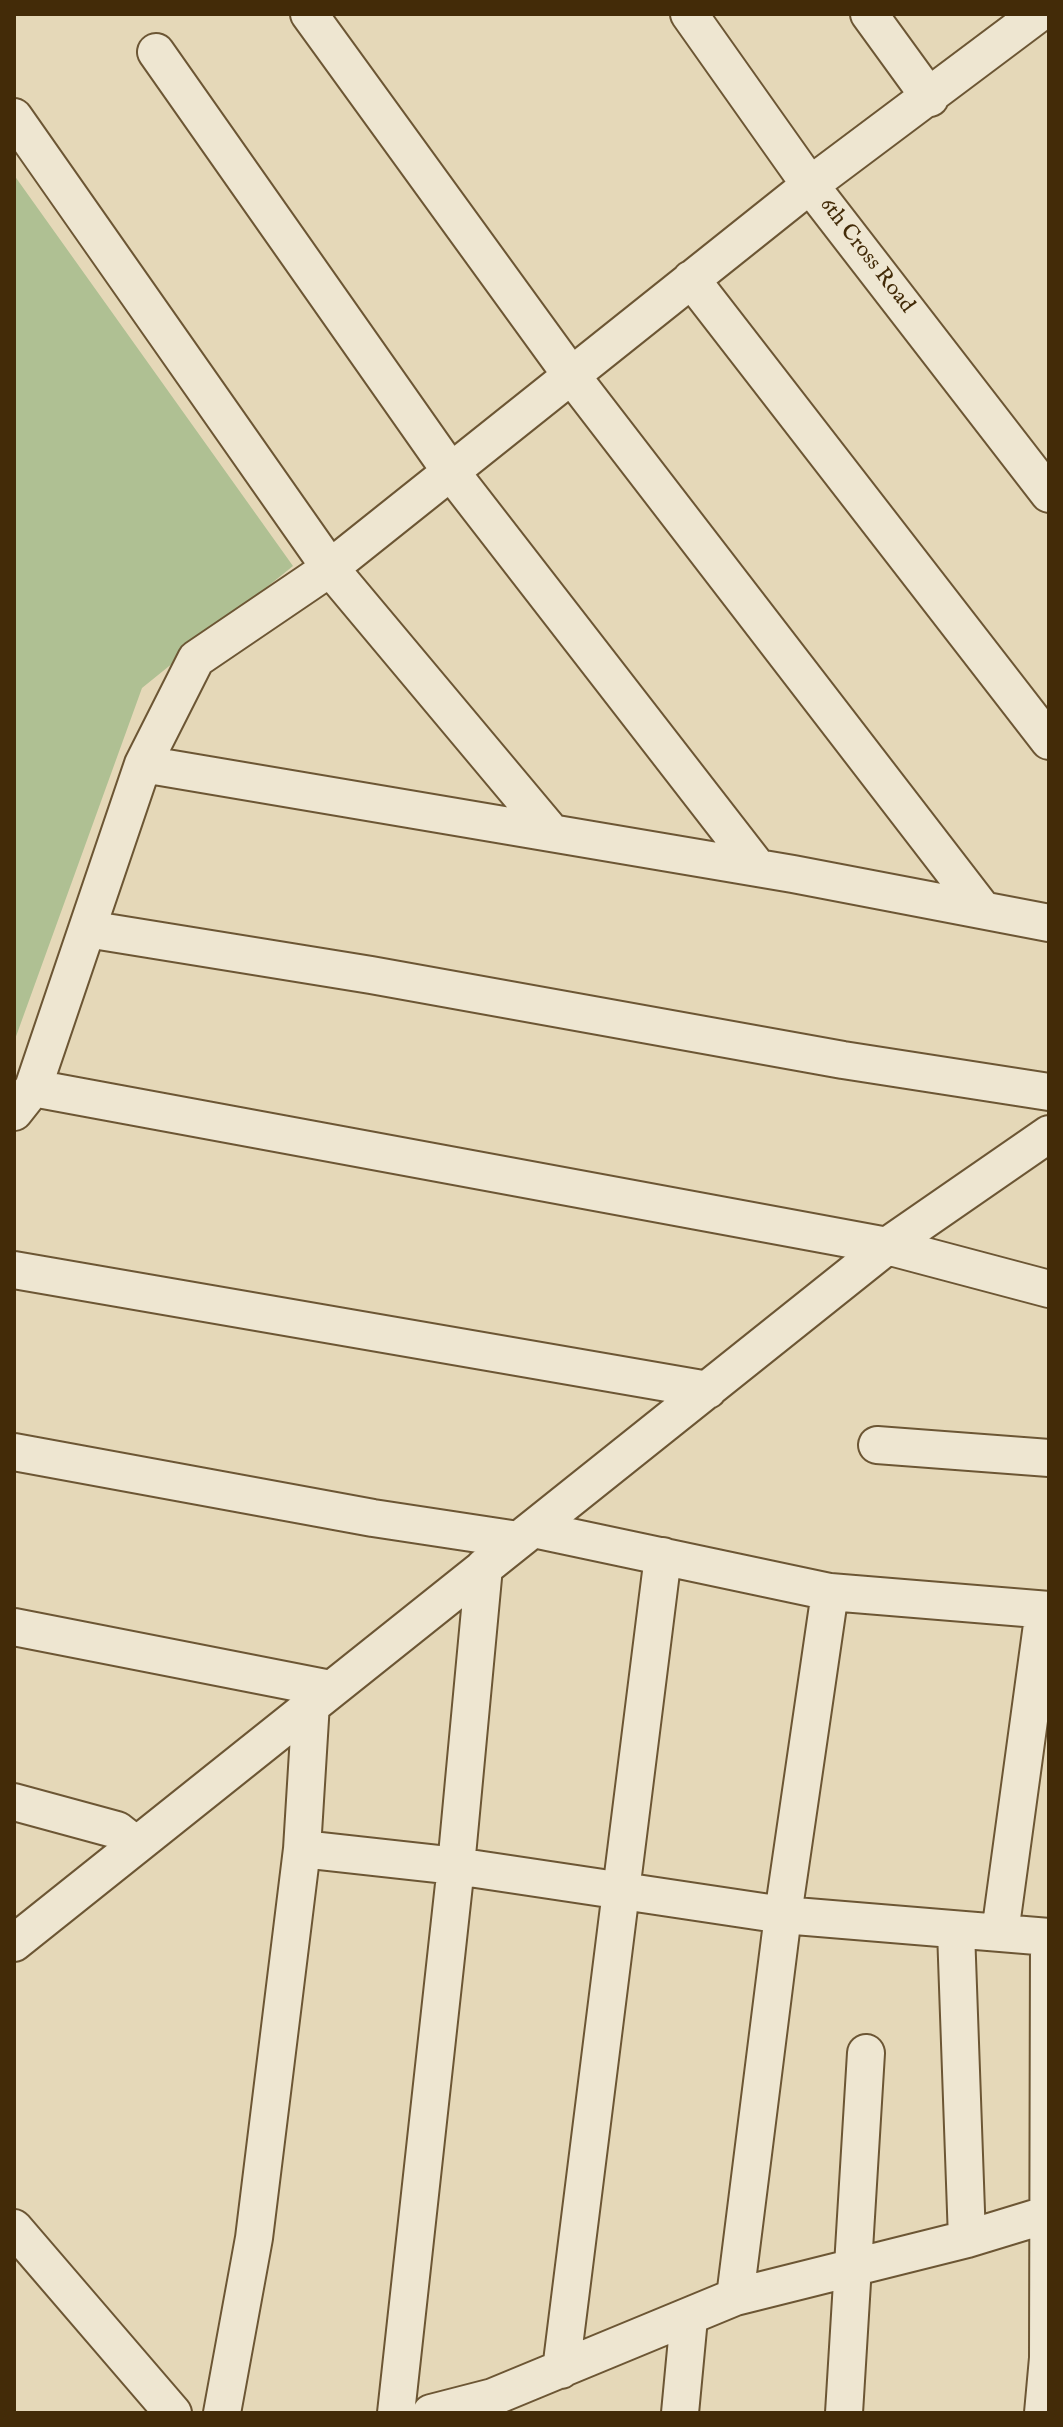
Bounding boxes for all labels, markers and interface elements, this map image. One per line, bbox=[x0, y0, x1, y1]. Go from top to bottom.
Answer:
street label: 6th Cross Road bbox=[813, 193, 919, 319]

